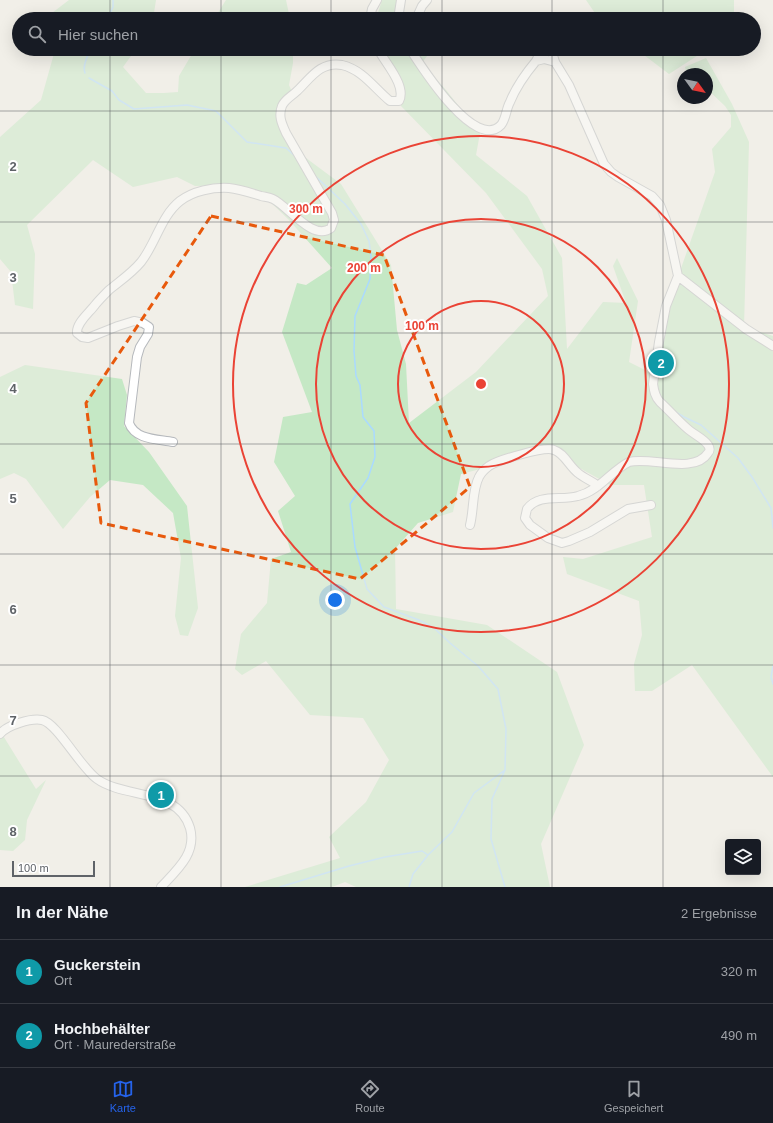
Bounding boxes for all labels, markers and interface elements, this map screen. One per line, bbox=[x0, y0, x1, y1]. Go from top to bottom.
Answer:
search box bbox=[12, 12, 761, 56]
icon: search bbox=[26, 23, 48, 45]
text: Hier suchen bbox=[58, 26, 138, 43]
north arrow bbox=[677, 68, 713, 104]
text: 2 bbox=[9, 159, 17, 174]
text: 300 m bbox=[289, 202, 323, 216]
text: 200 m bbox=[347, 261, 381, 275]
text: 3 bbox=[9, 270, 17, 285]
text: 100 m bbox=[405, 319, 439, 333]
pin: 2 bbox=[648, 348, 674, 378]
centre of rings bbox=[474, 377, 488, 391]
text: 4 bbox=[9, 381, 17, 396]
text: 5 bbox=[9, 491, 17, 506]
your location bbox=[325, 590, 345, 610]
text: 6 bbox=[9, 602, 17, 617]
text: 7 bbox=[9, 713, 17, 728]
pin: 1 bbox=[148, 780, 174, 810]
text: 8 bbox=[9, 824, 17, 839]
map controls bbox=[725, 839, 761, 875]
button: layers bbox=[725, 839, 761, 875]
scale bar bbox=[12, 859, 95, 878]
text: 100 m bbox=[18, 862, 49, 874]
text: In der Nähe bbox=[16, 903, 109, 922]
text: 2 Ergebnisse bbox=[681, 906, 757, 921]
text: Guckerstein bbox=[54, 956, 141, 973]
text: 1 bbox=[25, 964, 33, 979]
text: 320 m bbox=[721, 964, 757, 979]
text: Ort bbox=[54, 973, 72, 988]
text: Hochbehälter bbox=[54, 1020, 150, 1037]
text: 2 bbox=[25, 1028, 33, 1043]
text: 490 m bbox=[721, 1028, 757, 1043]
text: Ort · Maurederstraße bbox=[54, 1037, 176, 1052]
tab: Karte bbox=[110, 1078, 136, 1114]
tab: Route bbox=[355, 1078, 385, 1114]
tab: Gespeichert bbox=[604, 1078, 663, 1114]

